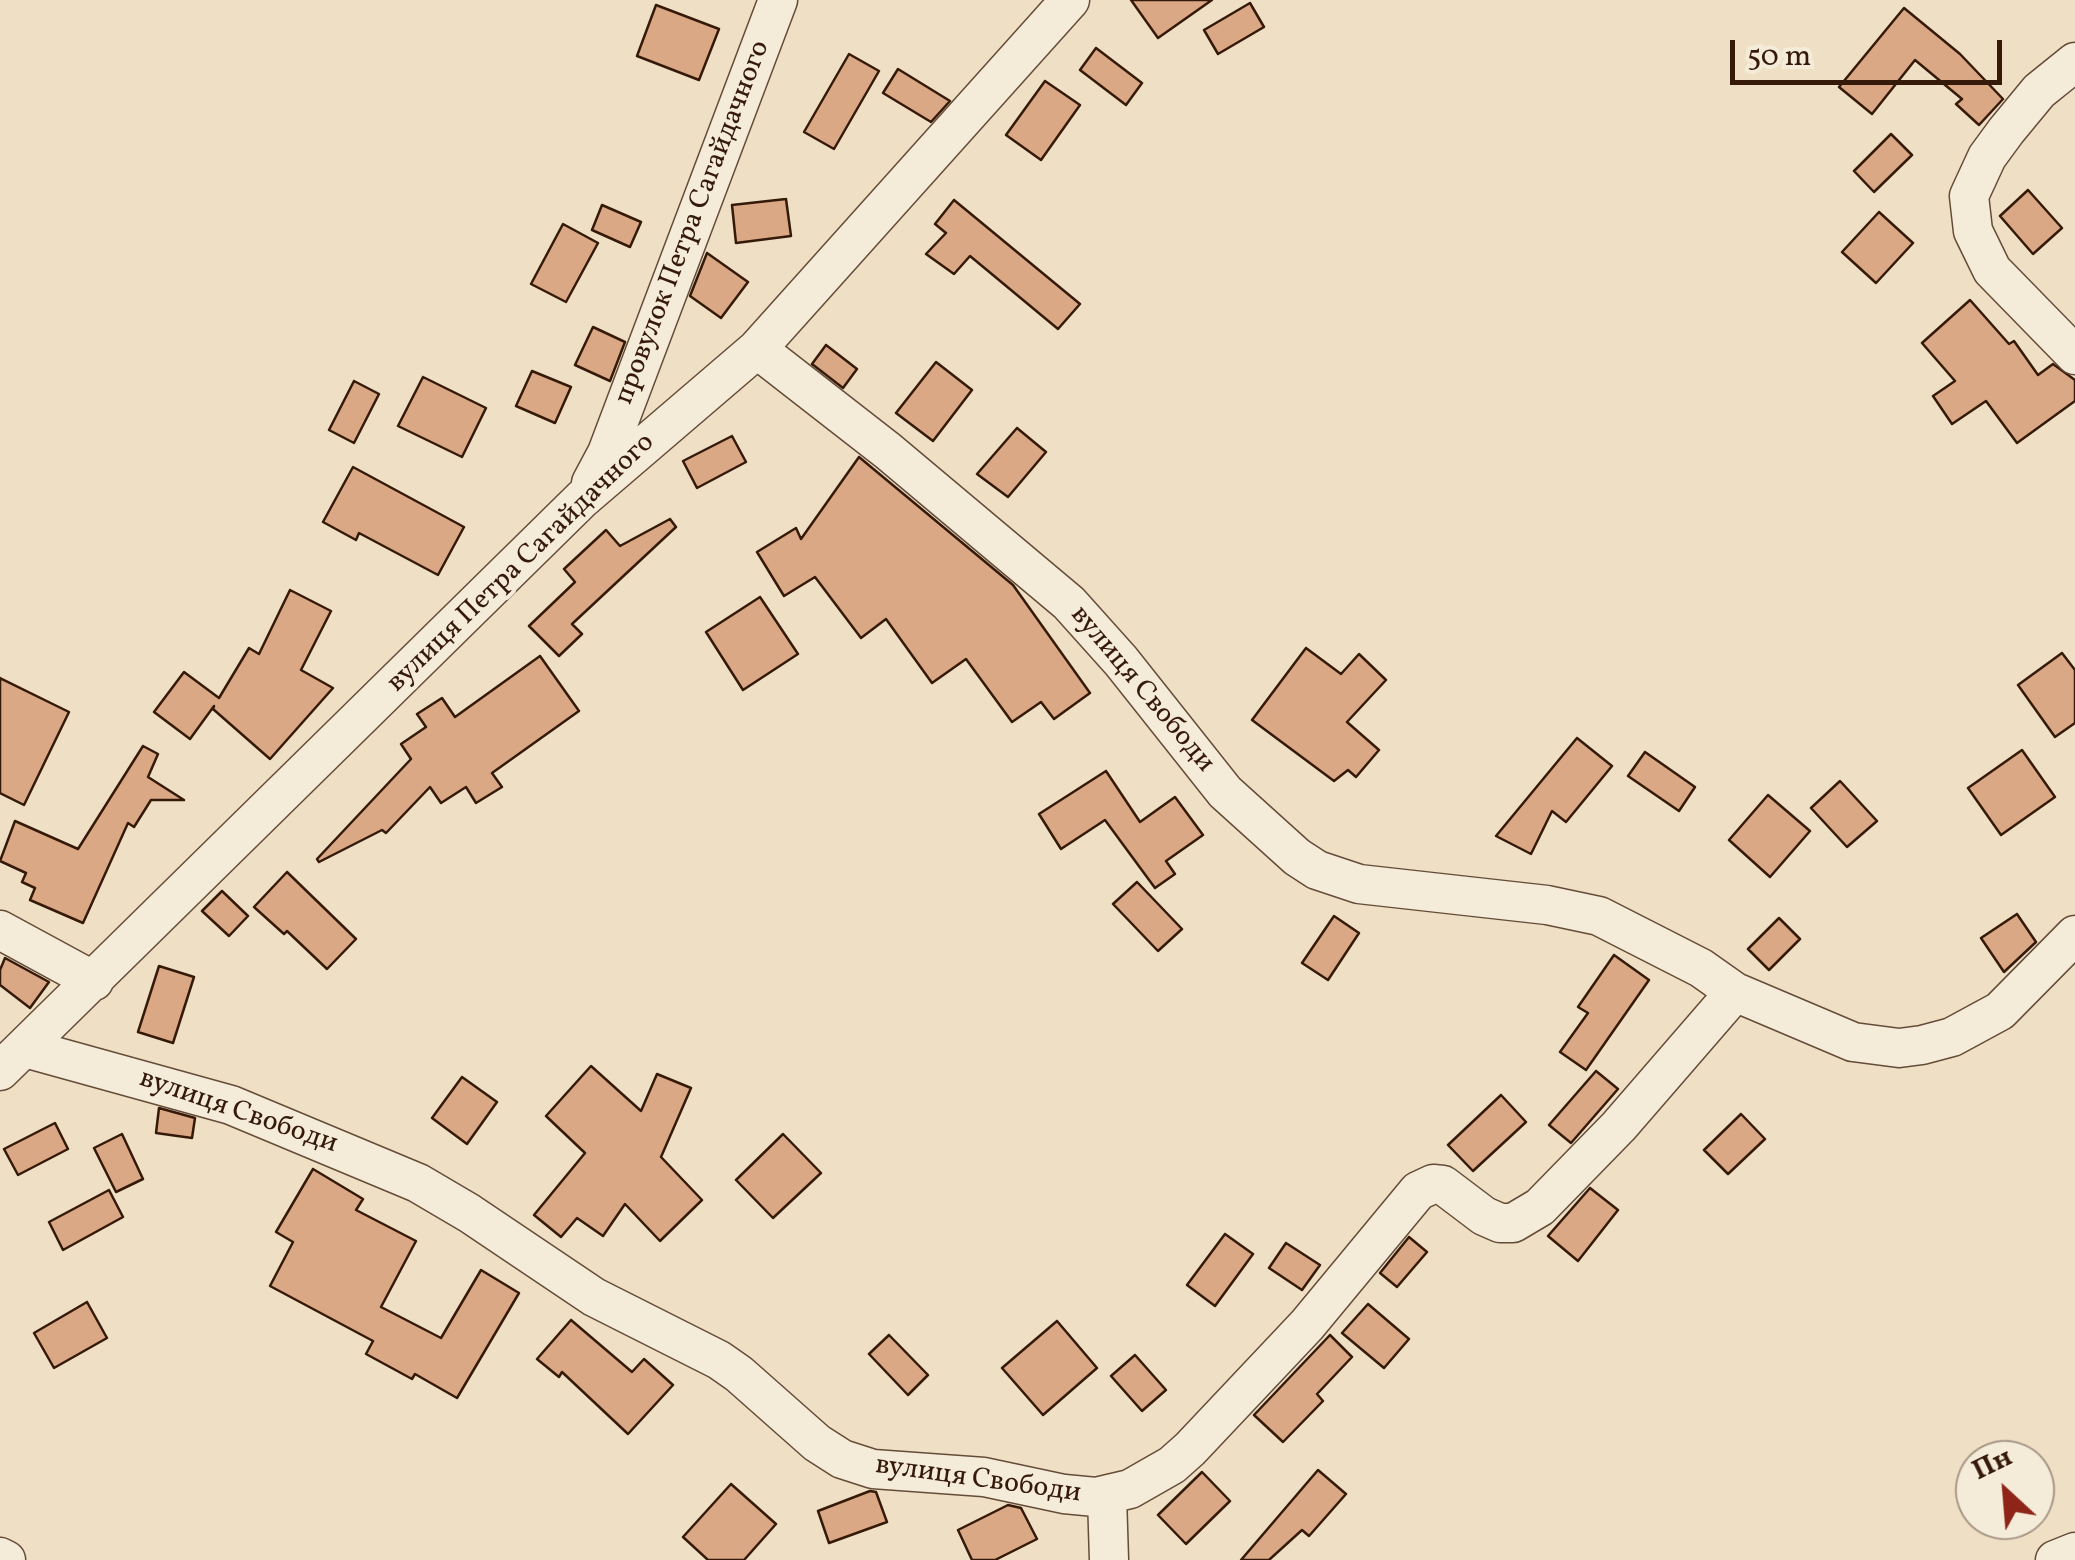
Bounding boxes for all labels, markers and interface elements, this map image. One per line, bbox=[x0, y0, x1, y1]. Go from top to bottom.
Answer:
scale bar bbox=[1735, 20, 2008, 82]
street label: провулок Петра Сагайдачного bbox=[609, 36, 779, 410]
text: 50 m bbox=[1747, 36, 1811, 78]
street label: вулиця Петра Сагайдачного bbox=[381, 427, 663, 701]
street label: вулиця Свободи bbox=[1062, 600, 1220, 780]
street label: вулиця Свободи bbox=[135, 1063, 341, 1163]
text: Пн bbox=[1966, 1438, 2019, 1491]
north arrow bbox=[1955, 1440, 2055, 1540]
street label: вулиця Свободи bbox=[873, 1450, 1083, 1512]

